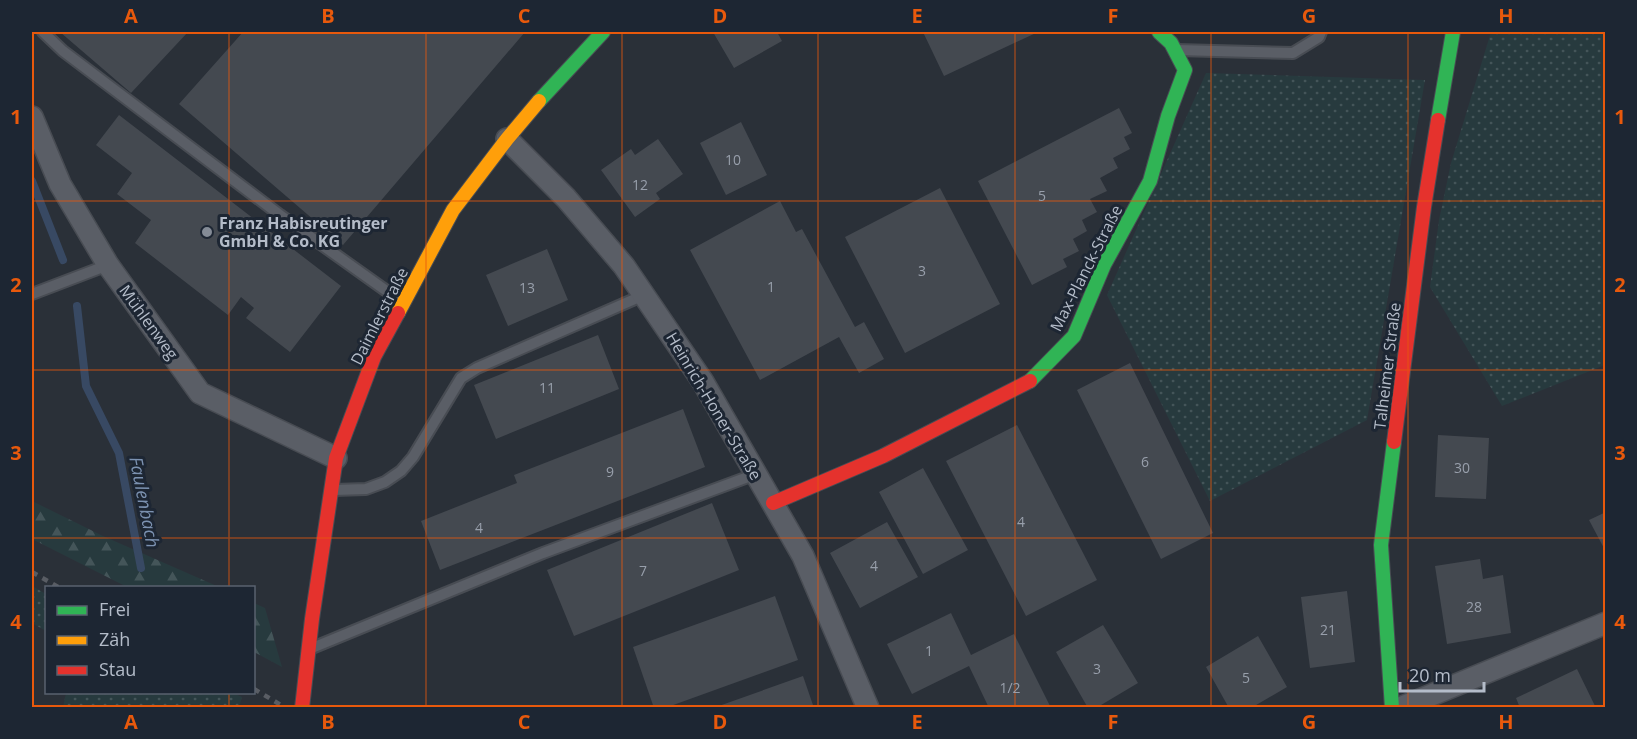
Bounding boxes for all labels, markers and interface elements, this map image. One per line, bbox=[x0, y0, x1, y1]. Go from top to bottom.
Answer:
text: A bbox=[124, 2, 138, 29]
text: B bbox=[321, 2, 335, 29]
text: C bbox=[518, 2, 531, 29]
text: D bbox=[713, 2, 727, 29]
text: E bbox=[911, 2, 923, 29]
text: F bbox=[1108, 2, 1118, 29]
text: G bbox=[1302, 2, 1316, 29]
text: H bbox=[1498, 2, 1514, 29]
text: 1 bbox=[10, 103, 22, 130]
text: 1 bbox=[1614, 103, 1626, 130]
house number: 10 bbox=[725, 150, 741, 169]
house number: 12 bbox=[632, 175, 648, 194]
house number: 5 bbox=[1038, 186, 1046, 205]
street label: Max-Planck-Straße bbox=[1045, 201, 1127, 335]
place label: Franz Habisreutinger GmbH & Co. KG bbox=[219, 212, 387, 252]
marker: Franz Habisreutinger GmbH & Co. KG bbox=[200, 225, 214, 239]
house number: 3 bbox=[918, 261, 926, 280]
street label: Daimlerstraße bbox=[345, 263, 413, 368]
text: 2 bbox=[10, 271, 22, 298]
text: 2 bbox=[1614, 271, 1626, 298]
house number: 1 bbox=[767, 277, 775, 296]
house number: 13 bbox=[519, 278, 535, 297]
street label: Mühlenweg bbox=[115, 280, 184, 364]
street label: Talheimer Straße bbox=[1368, 301, 1406, 431]
street label: Heinrich-Honer-Straße bbox=[661, 328, 767, 484]
house number: 11 bbox=[539, 378, 555, 397]
text: 3 bbox=[10, 439, 22, 466]
text: 3 bbox=[1614, 439, 1626, 466]
house number: 6 bbox=[1141, 452, 1149, 471]
water label: Faulenbach bbox=[124, 454, 166, 550]
house number: 30 bbox=[1454, 458, 1470, 477]
house number: 9 bbox=[606, 462, 614, 481]
house number: 4 bbox=[1017, 512, 1025, 531]
house number: 4 bbox=[475, 518, 483, 537]
house number: 4 bbox=[870, 556, 878, 575]
house number: 7 bbox=[639, 561, 647, 580]
legend bbox=[45, 586, 255, 694]
text: Frei bbox=[99, 597, 130, 621]
house number: 28 bbox=[1466, 597, 1482, 616]
text: 4 bbox=[10, 608, 22, 635]
text: 4 bbox=[1614, 608, 1626, 635]
house number: 21 bbox=[1320, 620, 1336, 639]
text: Zäh bbox=[99, 627, 130, 651]
house number: 1 bbox=[925, 641, 933, 660]
scale bar bbox=[1400, 655, 1484, 693]
text: Stau bbox=[99, 657, 136, 681]
house number: 3 bbox=[1093, 659, 1101, 678]
text: 20 m bbox=[1409, 663, 1451, 687]
house number: 5 bbox=[1242, 668, 1250, 687]
house number: 1/2 bbox=[999, 678, 1021, 697]
text: A bbox=[124, 708, 138, 735]
text: B bbox=[321, 708, 335, 735]
text: C bbox=[518, 708, 531, 735]
text: D bbox=[713, 708, 727, 735]
text: E bbox=[911, 708, 923, 735]
text: F bbox=[1108, 708, 1118, 735]
text: G bbox=[1302, 708, 1316, 735]
text: H bbox=[1498, 708, 1514, 735]

